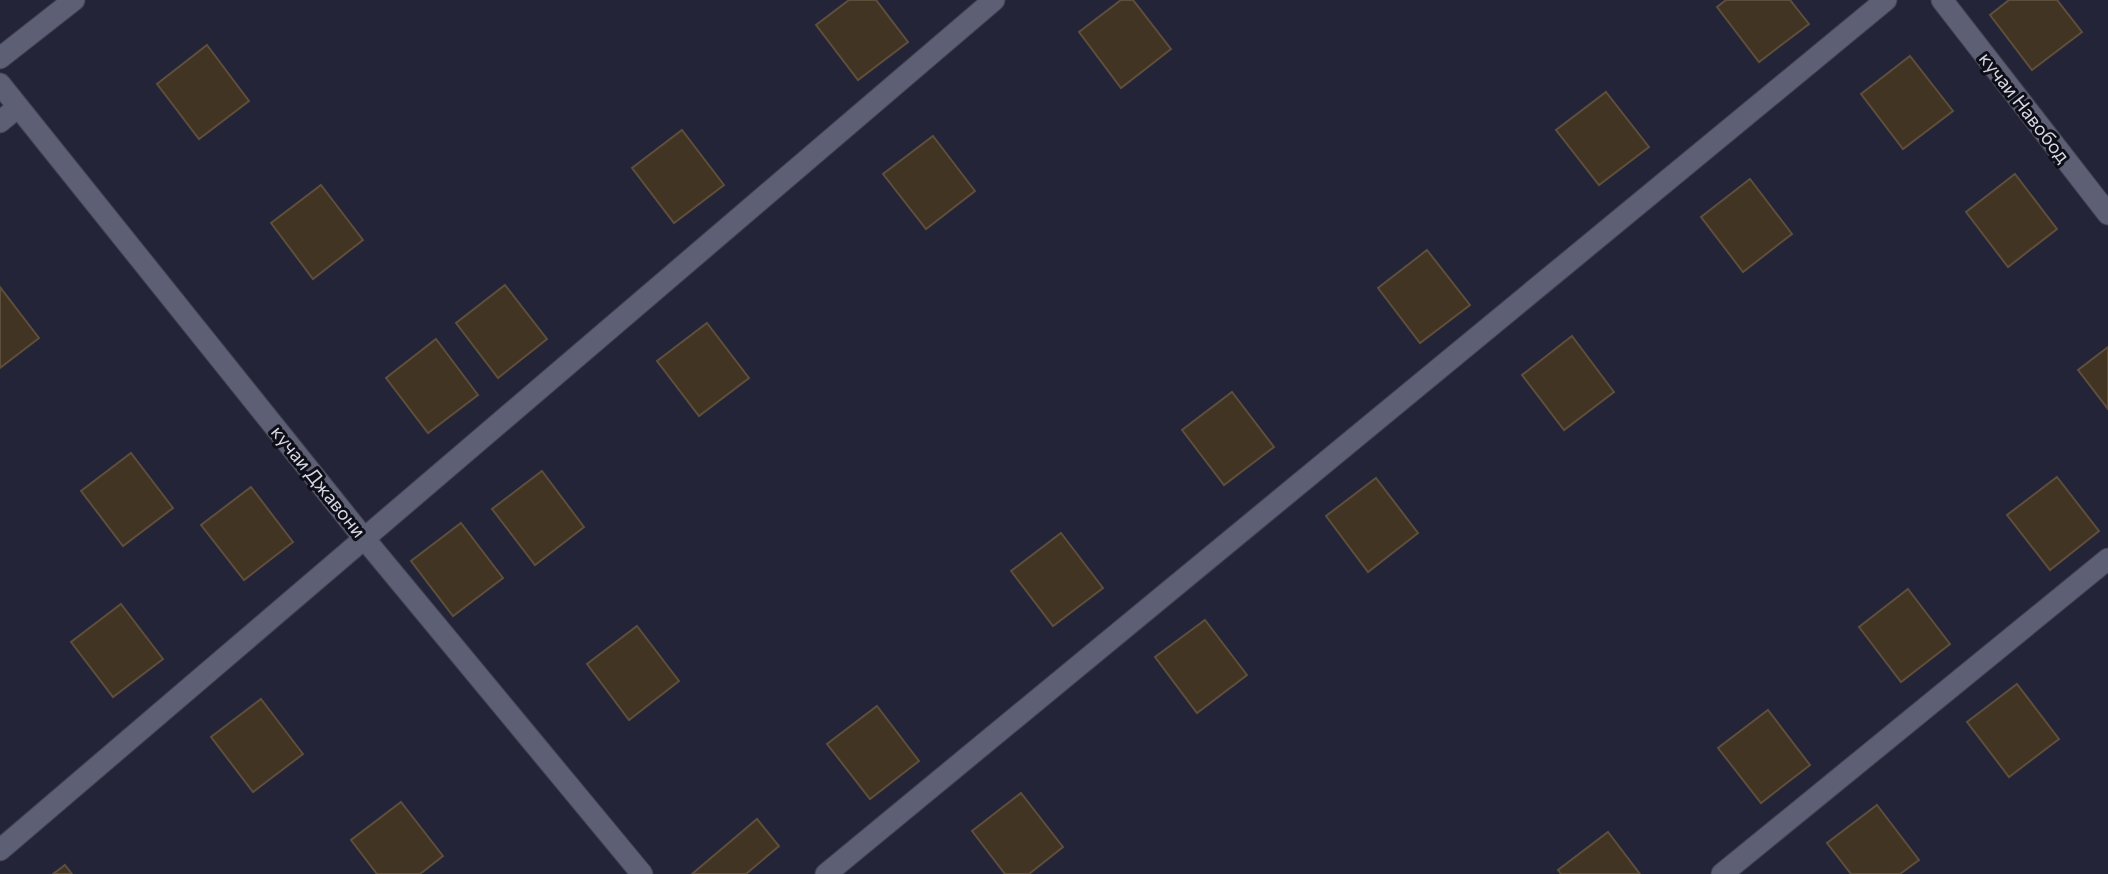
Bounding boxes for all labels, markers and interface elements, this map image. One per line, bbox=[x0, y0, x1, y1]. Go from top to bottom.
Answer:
street label: кучаи Навобод bbox=[1975, 47, 2075, 167]
street label: кучаи Джавони bbox=[267, 420, 371, 542]

